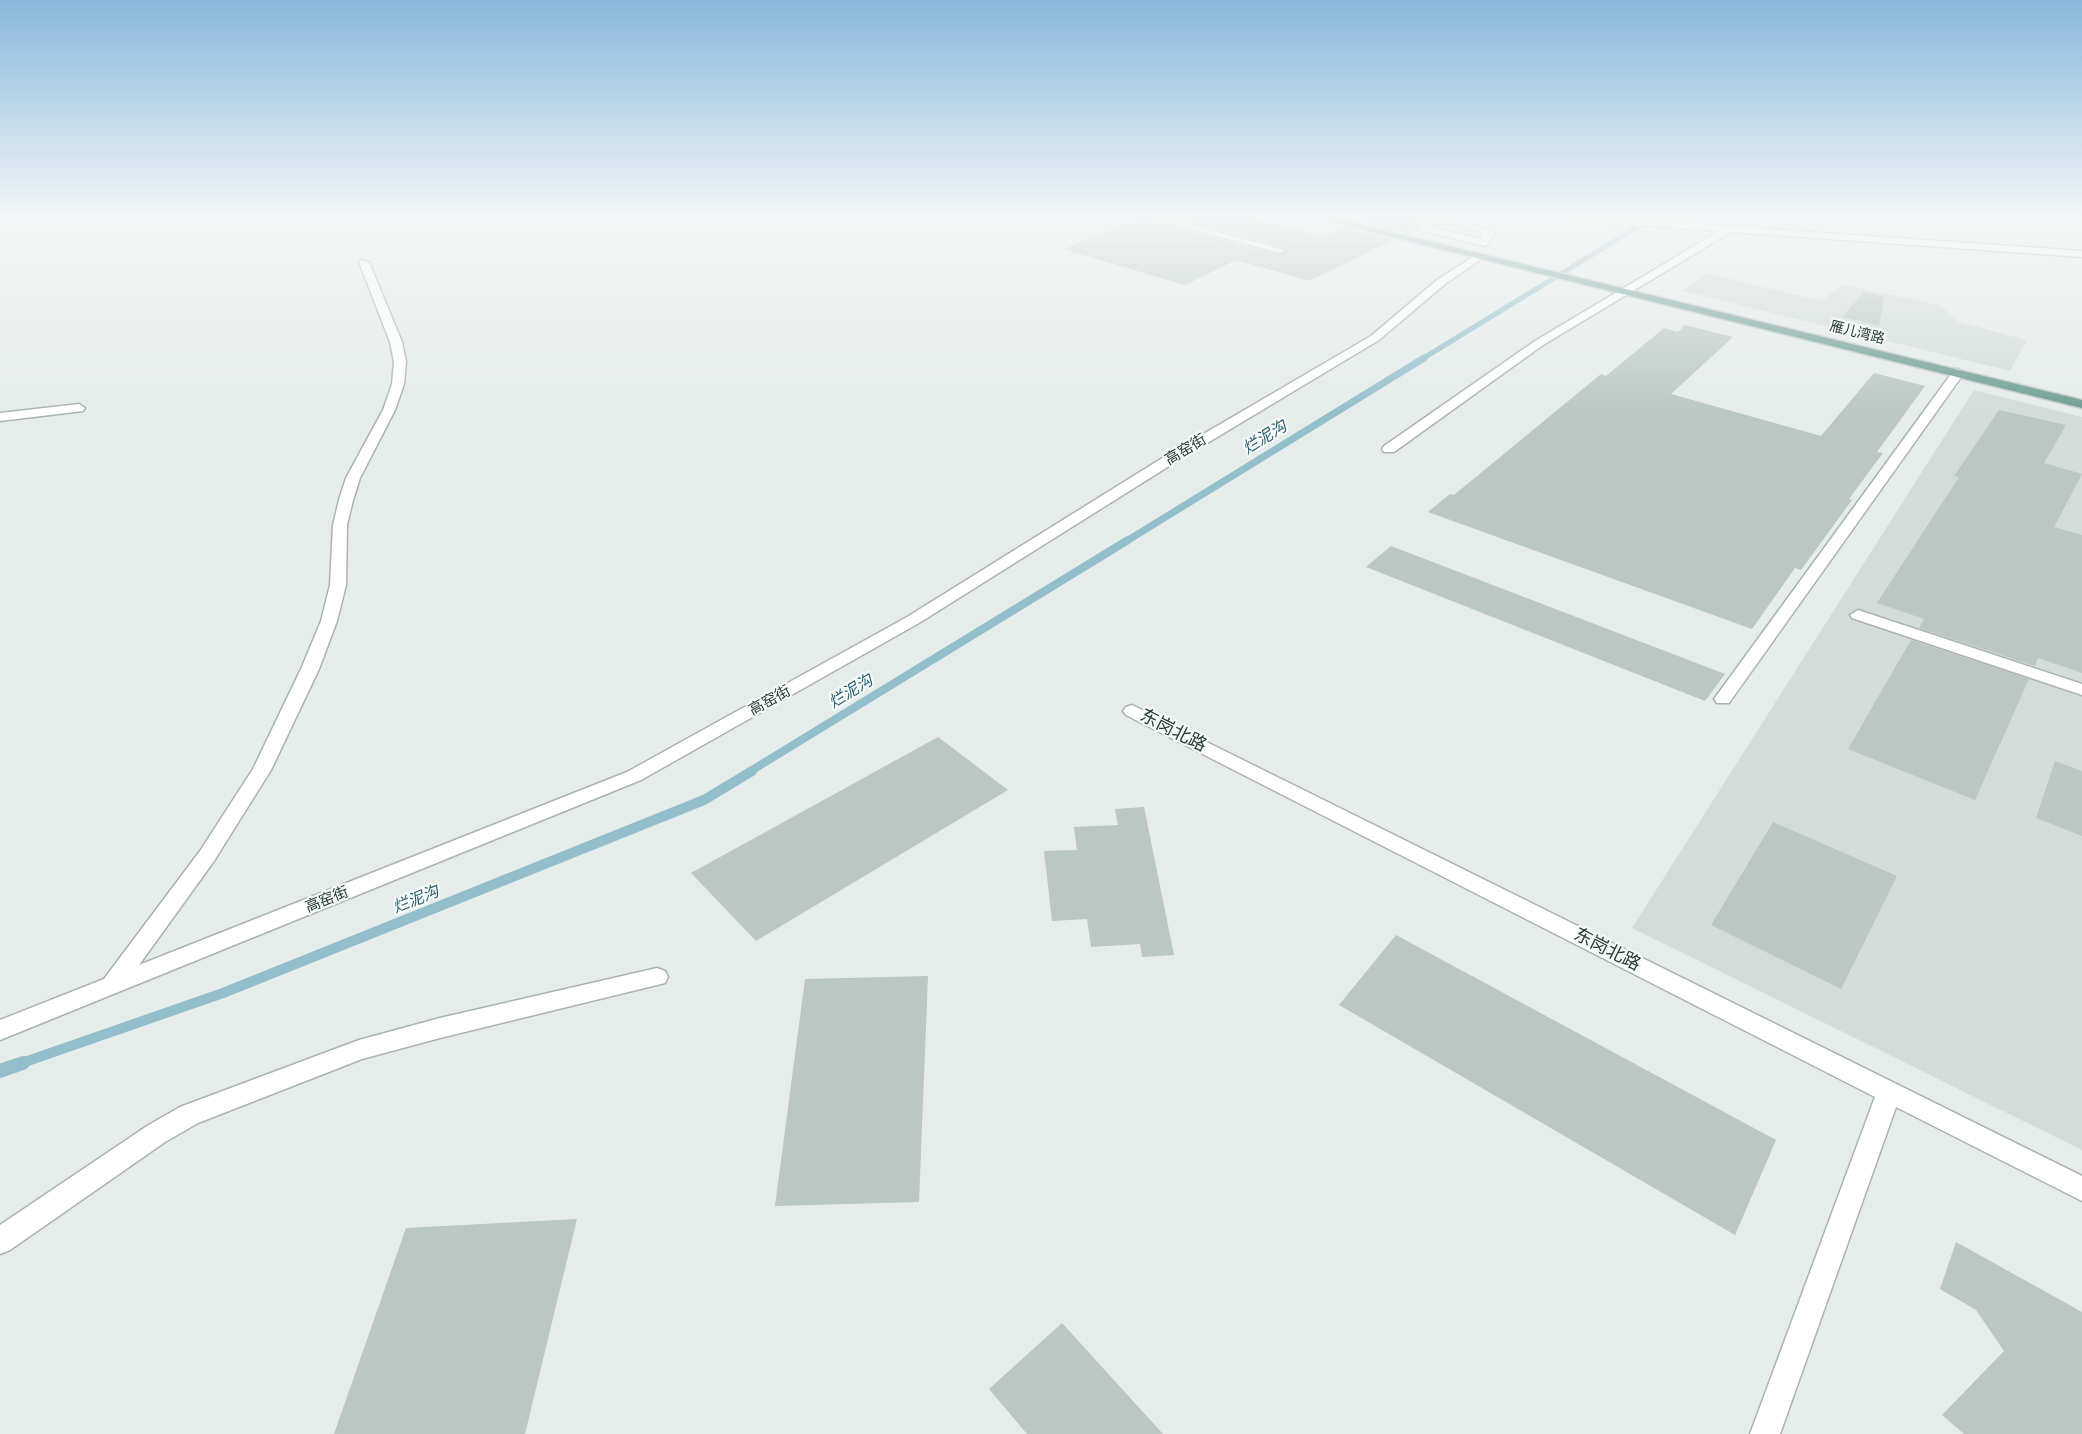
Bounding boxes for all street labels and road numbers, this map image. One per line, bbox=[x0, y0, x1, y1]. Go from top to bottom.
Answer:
street label: 雁儿湾路 bbox=[1828, 318, 1886, 348]
street label: 高窑街 bbox=[1162, 431, 1210, 469]
street label: 高窑街 bbox=[746, 682, 794, 720]
street label: 东岗北路 bbox=[1136, 705, 1210, 757]
street label: 高窑街 bbox=[303, 883, 351, 917]
street label: 东岗北路 bbox=[1570, 924, 1644, 976]

